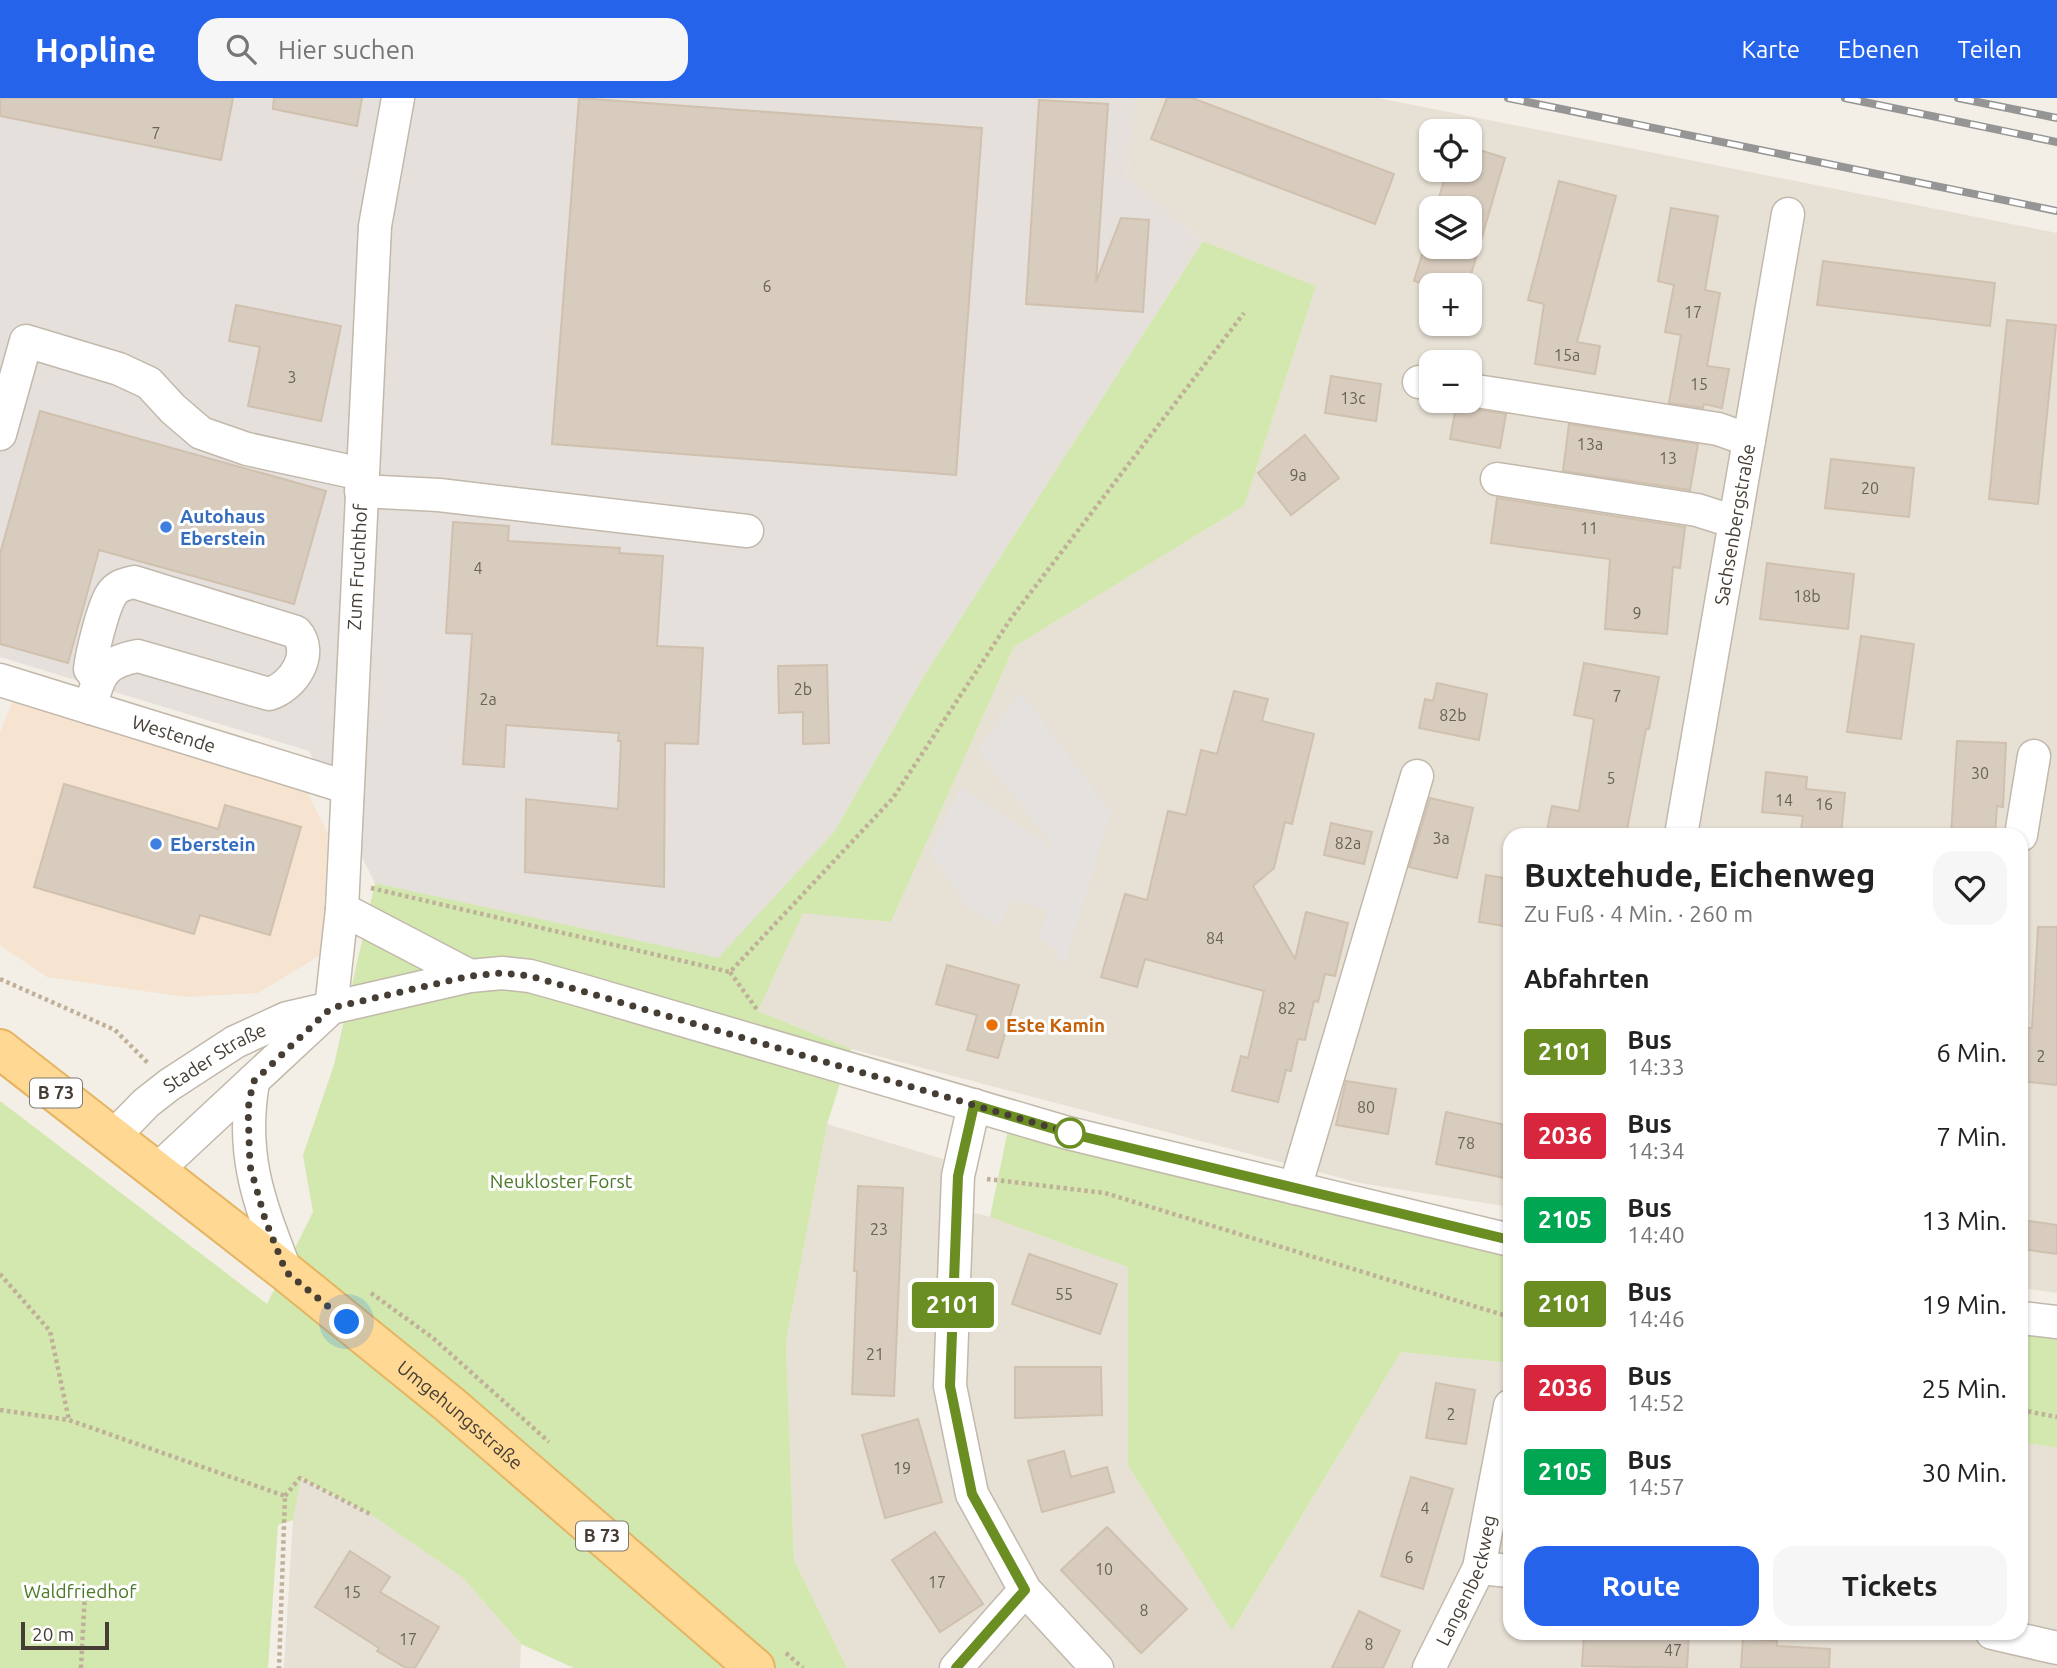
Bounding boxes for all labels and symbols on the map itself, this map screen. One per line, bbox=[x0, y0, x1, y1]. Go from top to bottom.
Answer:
house number: 7 bbox=[151, 124, 161, 142]
house number: 6 bbox=[762, 277, 772, 295]
house number: 17 bbox=[1684, 303, 1702, 321]
house number: 15a bbox=[1554, 346, 1580, 364]
house number: 3 bbox=[287, 368, 297, 386]
house number: 15 bbox=[1690, 375, 1708, 393]
house number: 13c bbox=[1340, 389, 1366, 407]
house number: 13a bbox=[1577, 435, 1603, 453]
street label: Sachsenbergstraße bbox=[1710, 442, 1759, 607]
house number: 13 bbox=[1659, 449, 1677, 467]
house number: 9a bbox=[1289, 466, 1307, 484]
house number: 20 bbox=[1861, 479, 1879, 497]
street label: Zum Fruchthof bbox=[343, 503, 371, 631]
place label: Autohaus Eberstein bbox=[180, 505, 266, 549]
marker: Autohaus Eberstein bbox=[158, 519, 174, 535]
house number: 11 bbox=[1580, 519, 1598, 537]
house number: 4 bbox=[473, 559, 483, 577]
house number: 18b bbox=[1793, 587, 1821, 605]
house number: 9 bbox=[1632, 604, 1642, 622]
house number: 2b bbox=[794, 680, 812, 698]
house number: 7 bbox=[1612, 687, 1622, 705]
house number: 2a bbox=[479, 690, 497, 708]
house number: 82b bbox=[1439, 706, 1467, 724]
street label: Westende bbox=[129, 710, 218, 757]
house number: 30 bbox=[1971, 764, 1989, 782]
house number: 5 bbox=[1606, 769, 1616, 787]
house number: 14 bbox=[1775, 791, 1793, 809]
house number: 16 bbox=[1815, 795, 1833, 813]
house number: 3a bbox=[1432, 829, 1450, 847]
place label: Eberstein bbox=[170, 833, 256, 855]
house number: 82a bbox=[1335, 834, 1361, 852]
marker: Eberstein bbox=[148, 836, 164, 852]
house number: 84 bbox=[1206, 929, 1224, 947]
house number: 82 bbox=[1278, 999, 1296, 1017]
place label: Este Kamin bbox=[1006, 1014, 1105, 1036]
marker: Este Kamin bbox=[984, 1017, 1000, 1033]
street label: Stader Straße bbox=[159, 1018, 270, 1097]
house number: 2 bbox=[2036, 1047, 2046, 1065]
road number: B 73 bbox=[30, 1078, 82, 1108]
house number: 80 bbox=[1357, 1098, 1375, 1116]
unlabelled marker bbox=[1055, 1118, 1085, 1148]
house number: 78 bbox=[1457, 1134, 1475, 1152]
park label: Neukloster Forst bbox=[490, 1170, 633, 1192]
house number: 23 bbox=[870, 1220, 888, 1238]
line badge: 2101 bbox=[904, 1282, 1002, 1328]
house number: 55 bbox=[1055, 1285, 1073, 1303]
your location bbox=[329, 1304, 364, 1339]
house number: 21 bbox=[866, 1345, 884, 1363]
street label: Umgehungsstraße bbox=[393, 1356, 528, 1474]
house number: 2 bbox=[1446, 1405, 1456, 1423]
house number: 19 bbox=[893, 1459, 911, 1477]
house number: 4 bbox=[1420, 1499, 1430, 1517]
street label: Langenbeckweg bbox=[1431, 1513, 1500, 1649]
road number: B 73 bbox=[576, 1521, 628, 1550]
house number: 6 bbox=[1404, 1548, 1414, 1566]
house number: 10 bbox=[1095, 1560, 1113, 1578]
house number: 17 bbox=[928, 1573, 946, 1591]
park label: Waldfriedhof bbox=[24, 1580, 137, 1602]
house number: 15 bbox=[343, 1583, 361, 1601]
house number: 8 bbox=[1139, 1601, 1149, 1619]
scale bar bbox=[21, 1619, 108, 1651]
house number: 17 bbox=[399, 1630, 417, 1648]
house number: 8 bbox=[1364, 1635, 1374, 1653]
house number: 47 bbox=[1664, 1641, 1682, 1659]

